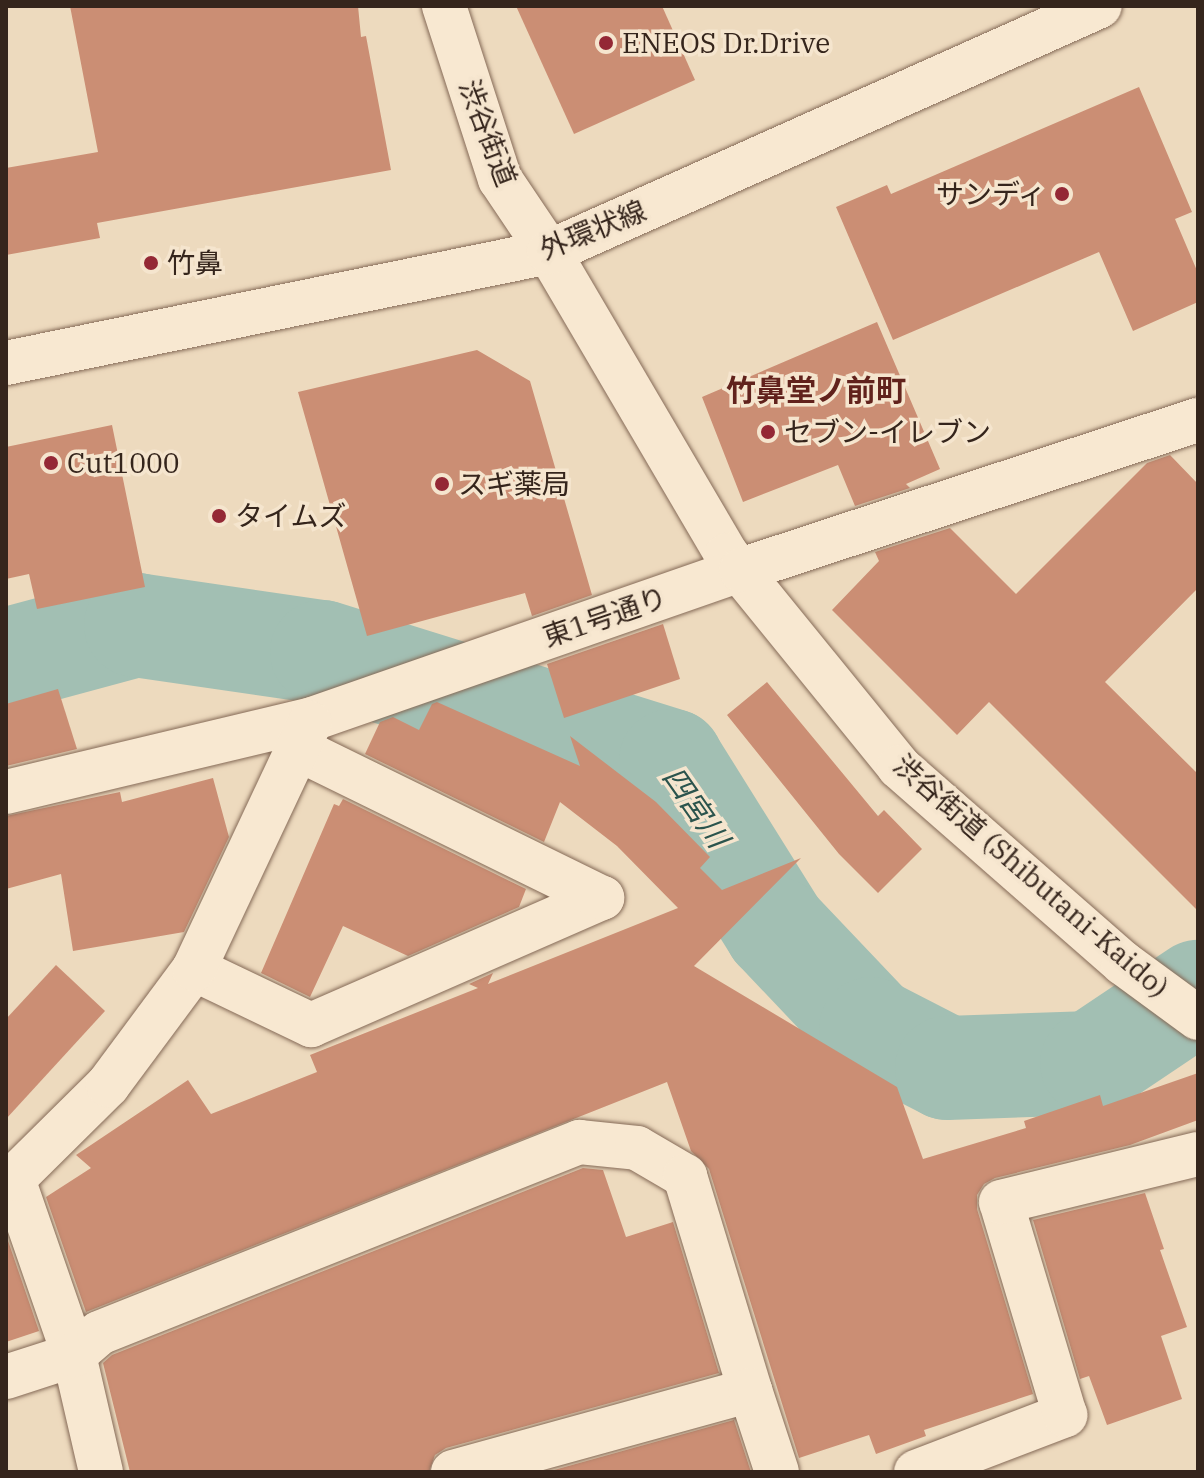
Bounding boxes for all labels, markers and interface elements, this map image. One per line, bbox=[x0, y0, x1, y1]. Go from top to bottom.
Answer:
place label: ENEOS Dr.Drive bbox=[622, 26, 830, 60]
marker: ENEOS Dr.Drive bbox=[597, 34, 615, 52]
street label: 渋谷街道 bbox=[452, 75, 524, 191]
place label: サンディ bbox=[934, 177, 1046, 211]
marker: サンディ bbox=[1053, 185, 1071, 203]
street label: 外環状線 bbox=[535, 193, 651, 267]
place label: 竹鼻 bbox=[167, 246, 223, 280]
marker: 竹鼻 bbox=[142, 254, 160, 272]
district label: 竹鼻堂ノ前町 bbox=[726, 372, 906, 408]
place label: セブン-イレブン bbox=[784, 415, 991, 449]
marker: セブン-イレブン bbox=[759, 423, 777, 441]
place label: Cut1000 bbox=[67, 446, 180, 480]
marker: Cut1000 bbox=[42, 454, 60, 472]
place label: スギ薬局 bbox=[458, 467, 570, 501]
marker: スギ薬局 bbox=[433, 475, 451, 493]
place label: タイムズ bbox=[235, 499, 347, 533]
marker: タイムズ bbox=[210, 507, 228, 525]
street label: 東1号通り bbox=[539, 580, 671, 654]
street label: 渋谷街道 (Shibutani-Kaido) bbox=[887, 748, 1175, 1004]
water label: 四宮川 bbox=[655, 760, 737, 854]

